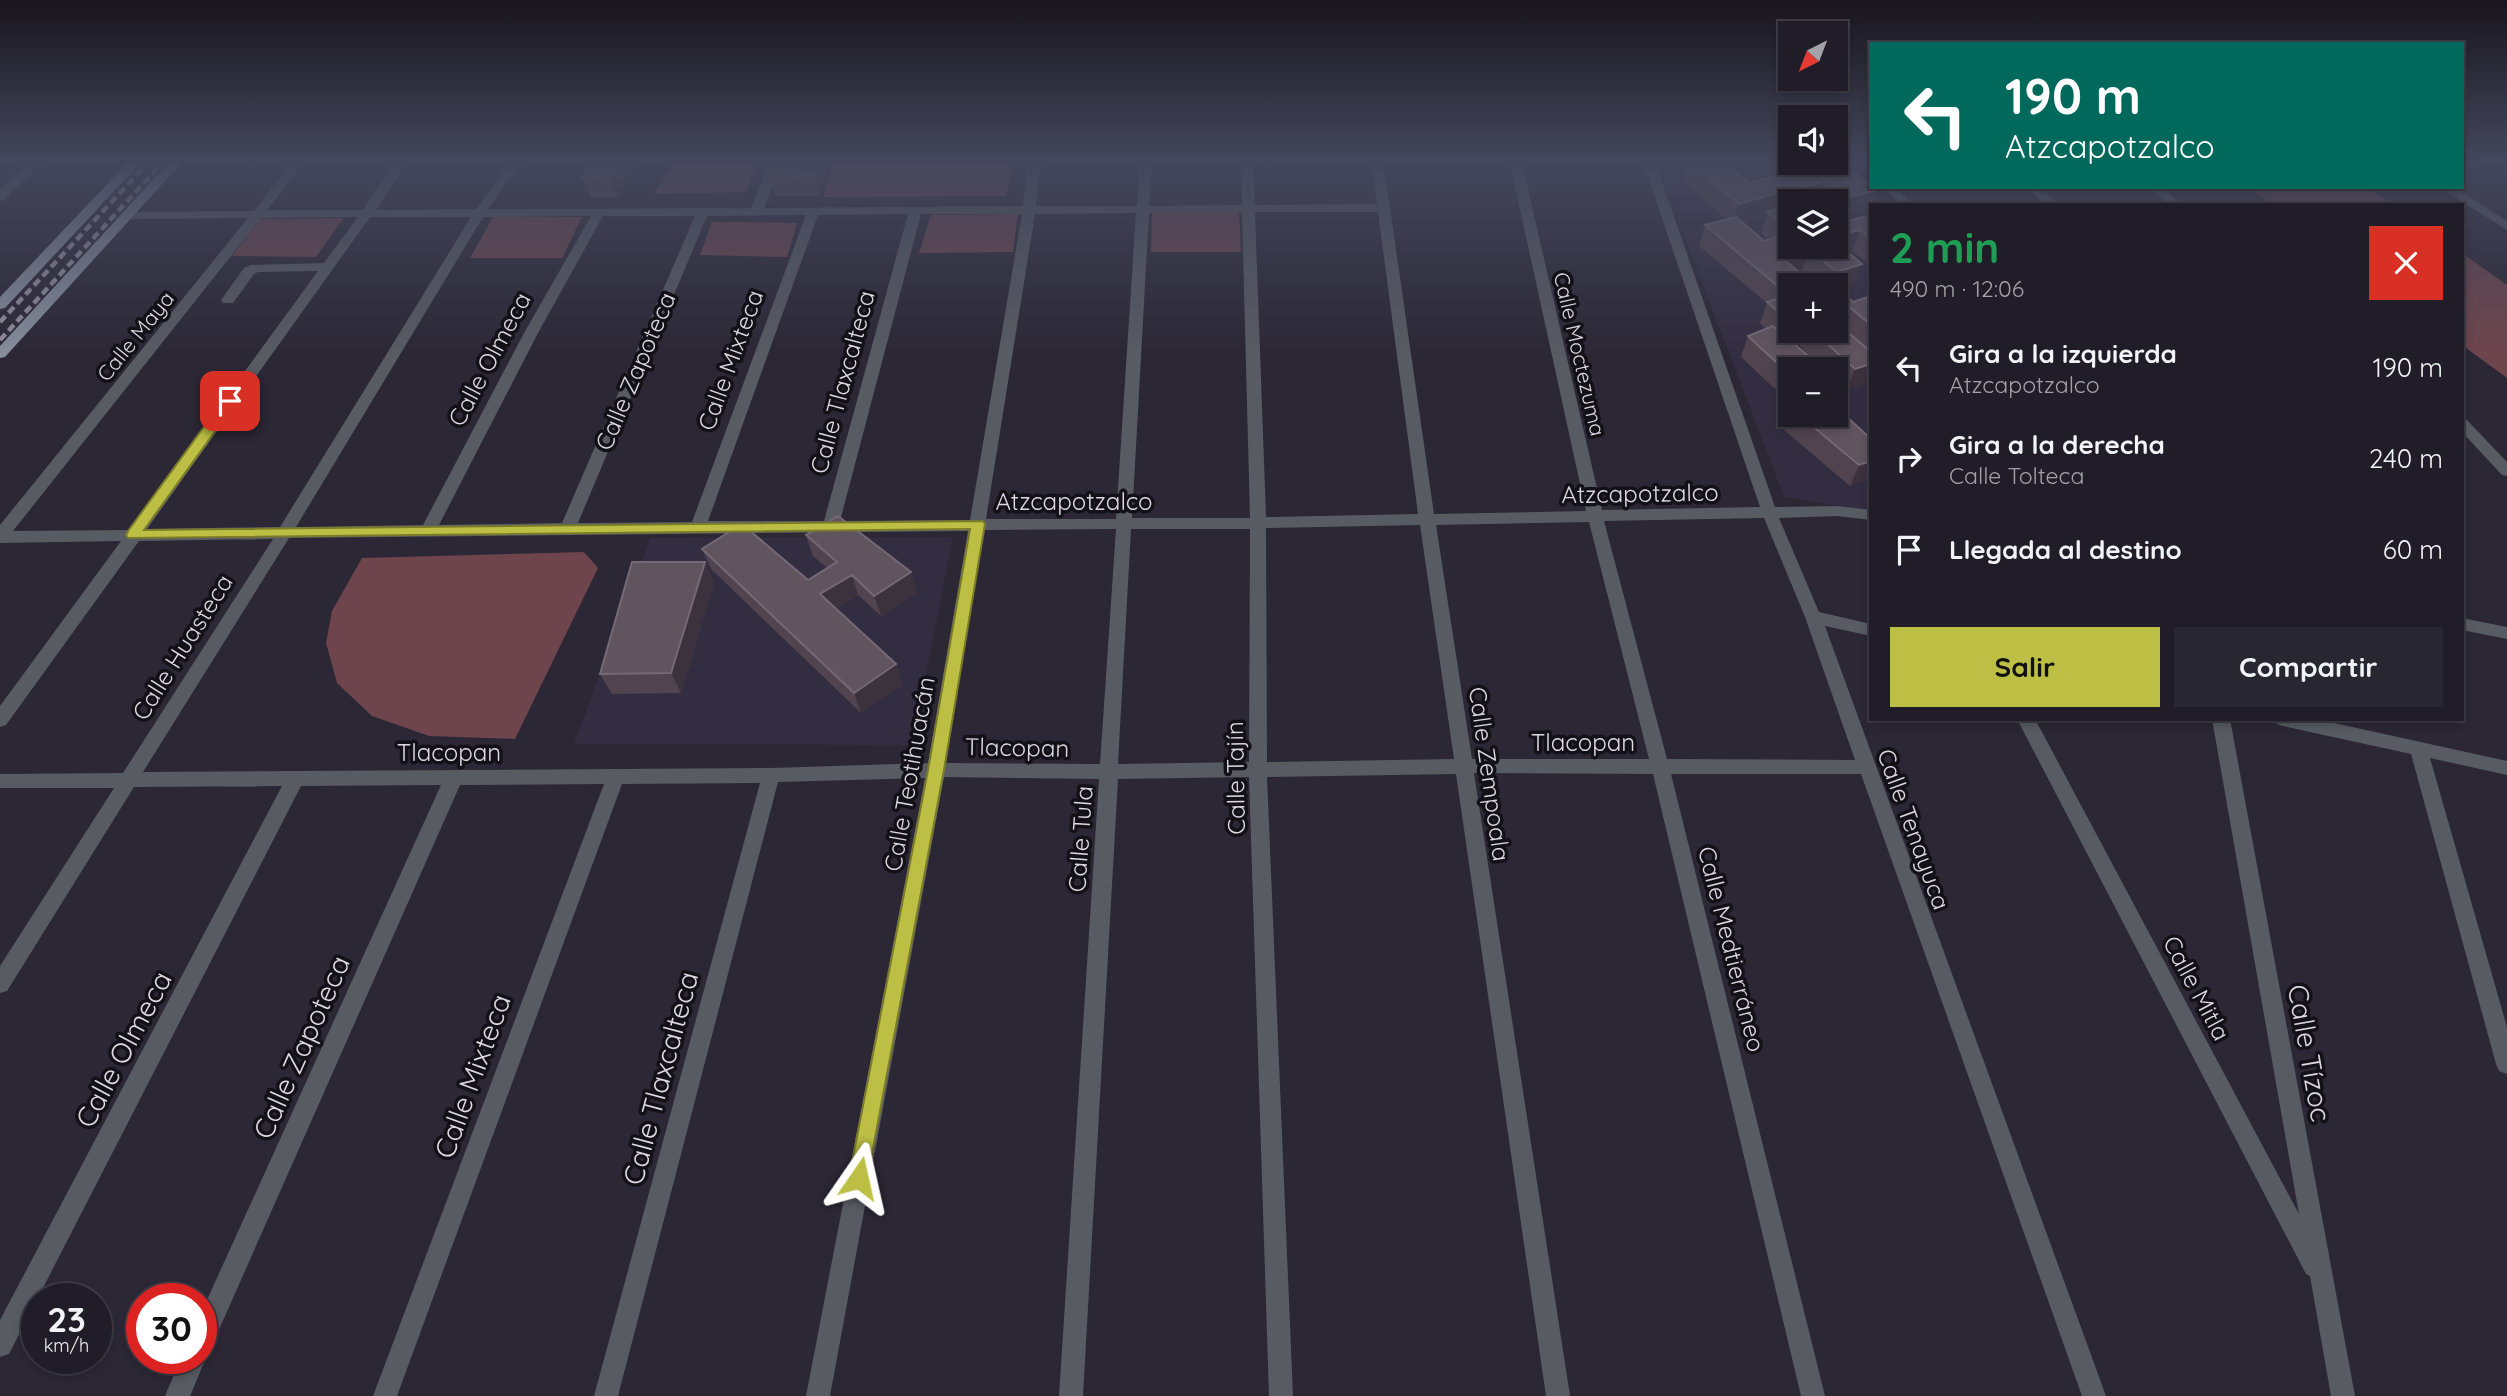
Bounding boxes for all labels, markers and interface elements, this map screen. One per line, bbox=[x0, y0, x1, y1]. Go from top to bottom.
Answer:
north arrow bbox=[1778, 21, 1848, 91]
map controls bbox=[1778, 21, 1848, 427]
text: 190 m bbox=[2005, 65, 2141, 126]
icon: left bbox=[1890, 70, 1981, 161]
button: sound bbox=[1778, 105, 1848, 175]
text: Atzcapotzalco bbox=[2005, 126, 2215, 166]
button: layers bbox=[1778, 189, 1848, 259]
text: 2 min bbox=[1890, 221, 1999, 274]
button: close bbox=[2369, 226, 2443, 300]
street label: Calle Moctezuma bbox=[1549, 270, 1611, 438]
button: + bbox=[1778, 273, 1848, 343]
text: 490 m · 12:06 bbox=[1890, 274, 2024, 303]
street label: Calle Maya bbox=[91, 286, 179, 386]
street label: Calle Mixteca bbox=[691, 286, 769, 434]
street label: Calle Olmeca bbox=[441, 287, 537, 431]
street label: Calle Zapoteca bbox=[588, 287, 682, 455]
street label: Calle Tlaxcalteca bbox=[803, 287, 881, 477]
text: Gira a la izquierda bbox=[1949, 337, 2177, 370]
icon: left bbox=[1890, 349, 1928, 387]
text: 190 m bbox=[2373, 351, 2443, 384]
button: − bbox=[1778, 357, 1848, 427]
text: Atzcapotzalco bbox=[1949, 370, 2100, 399]
pin bbox=[200, 371, 260, 431]
icon: arrive bbox=[211, 382, 249, 420]
text: Gira a la derecha bbox=[1949, 428, 2165, 461]
icon: right bbox=[1890, 440, 1928, 478]
text: 240 m bbox=[2369, 442, 2443, 475]
text: Calle Tolteca bbox=[1949, 461, 2084, 490]
street label: Atzcapotzalco bbox=[1561, 477, 1719, 509]
street label: Atzcapotzalco bbox=[995, 486, 1153, 516]
icon: arrive bbox=[1890, 531, 1928, 569]
text: Llegada al destino bbox=[1949, 533, 2182, 566]
text: 60 m bbox=[2383, 533, 2443, 566]
street label: Calle Huasteca bbox=[125, 568, 239, 726]
button: Salir bbox=[1890, 627, 2160, 707]
button: Compartir bbox=[2174, 627, 2443, 707]
street label: Calle Teotihuacán bbox=[877, 675, 941, 873]
street label: Calle Zempoala bbox=[1463, 685, 1517, 863]
street label: Calle Tajín bbox=[1219, 721, 1251, 835]
street label: Tlacopan bbox=[1531, 727, 1635, 757]
street label: Tlacopan bbox=[965, 731, 1069, 763]
street label: Tlacopan bbox=[397, 737, 501, 767]
street label: Calle Tenayuca bbox=[1871, 744, 1957, 914]
street label: Calle Tula bbox=[1061, 785, 1099, 893]
street label: Calle Medtierráneo bbox=[1692, 843, 1772, 1055]
street label: Calle Mitla bbox=[2157, 930, 2237, 1046]
street label: Calle Zapoteca bbox=[245, 950, 357, 1144]
street label: Calle Olmeca bbox=[67, 965, 179, 1133]
street label: Calle Tlaxcalteca bbox=[615, 968, 705, 1188]
street label: Calle Tízoc bbox=[2281, 982, 2339, 1124]
street label: Calle Mixteca bbox=[426, 989, 518, 1163]
position arrow bbox=[822, 1141, 896, 1215]
speed limit sign: 30 bbox=[126, 1283, 217, 1374]
text: 23 bbox=[47, 1297, 86, 1341]
text: km/h bbox=[44, 1334, 89, 1357]

